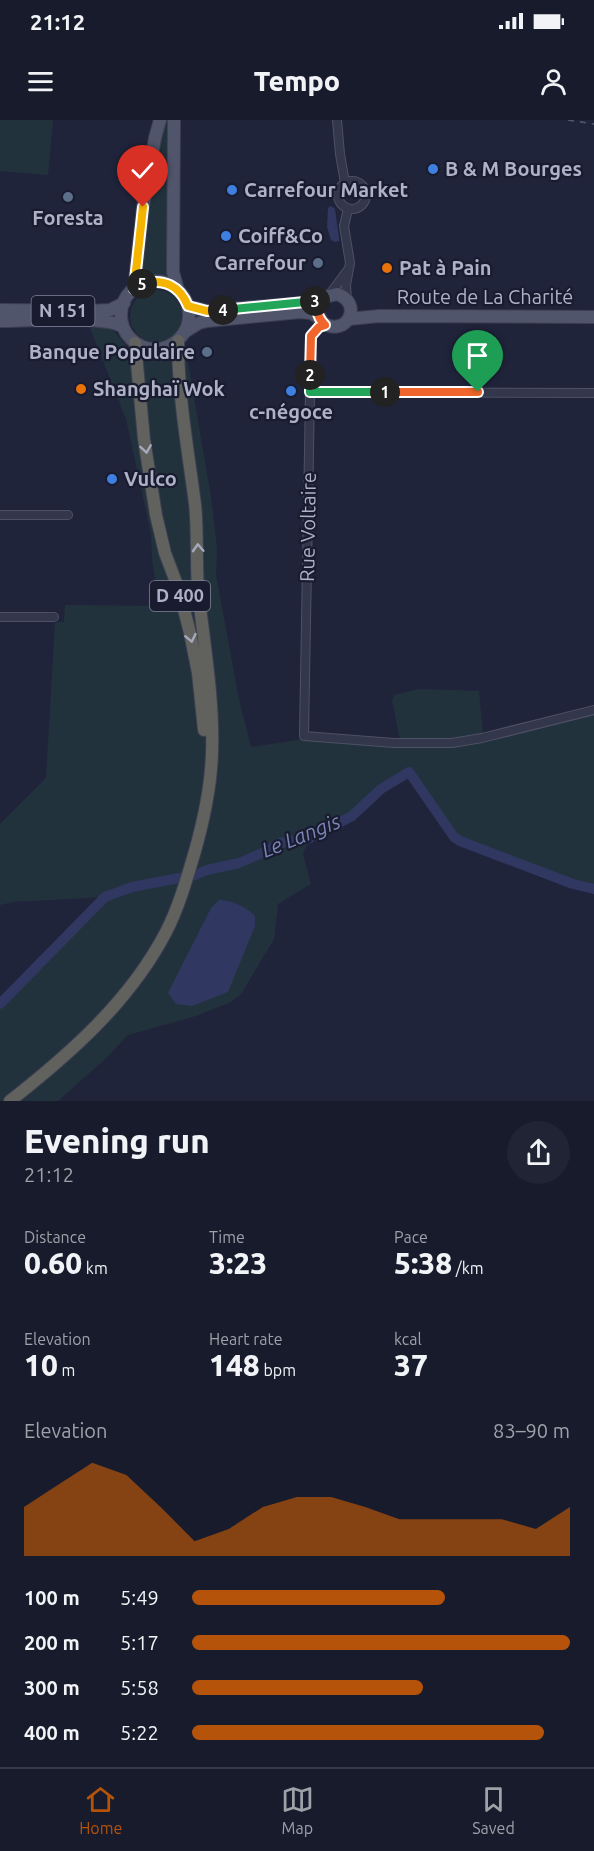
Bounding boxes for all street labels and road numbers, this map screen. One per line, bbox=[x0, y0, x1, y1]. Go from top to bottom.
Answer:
street label: Route de La Charité bbox=[397, 285, 573, 308]
road number: N 151 bbox=[32, 296, 94, 326]
street label: Rue Voltaire bbox=[295, 472, 320, 582]
road number: D 400 bbox=[150, 581, 210, 611]

